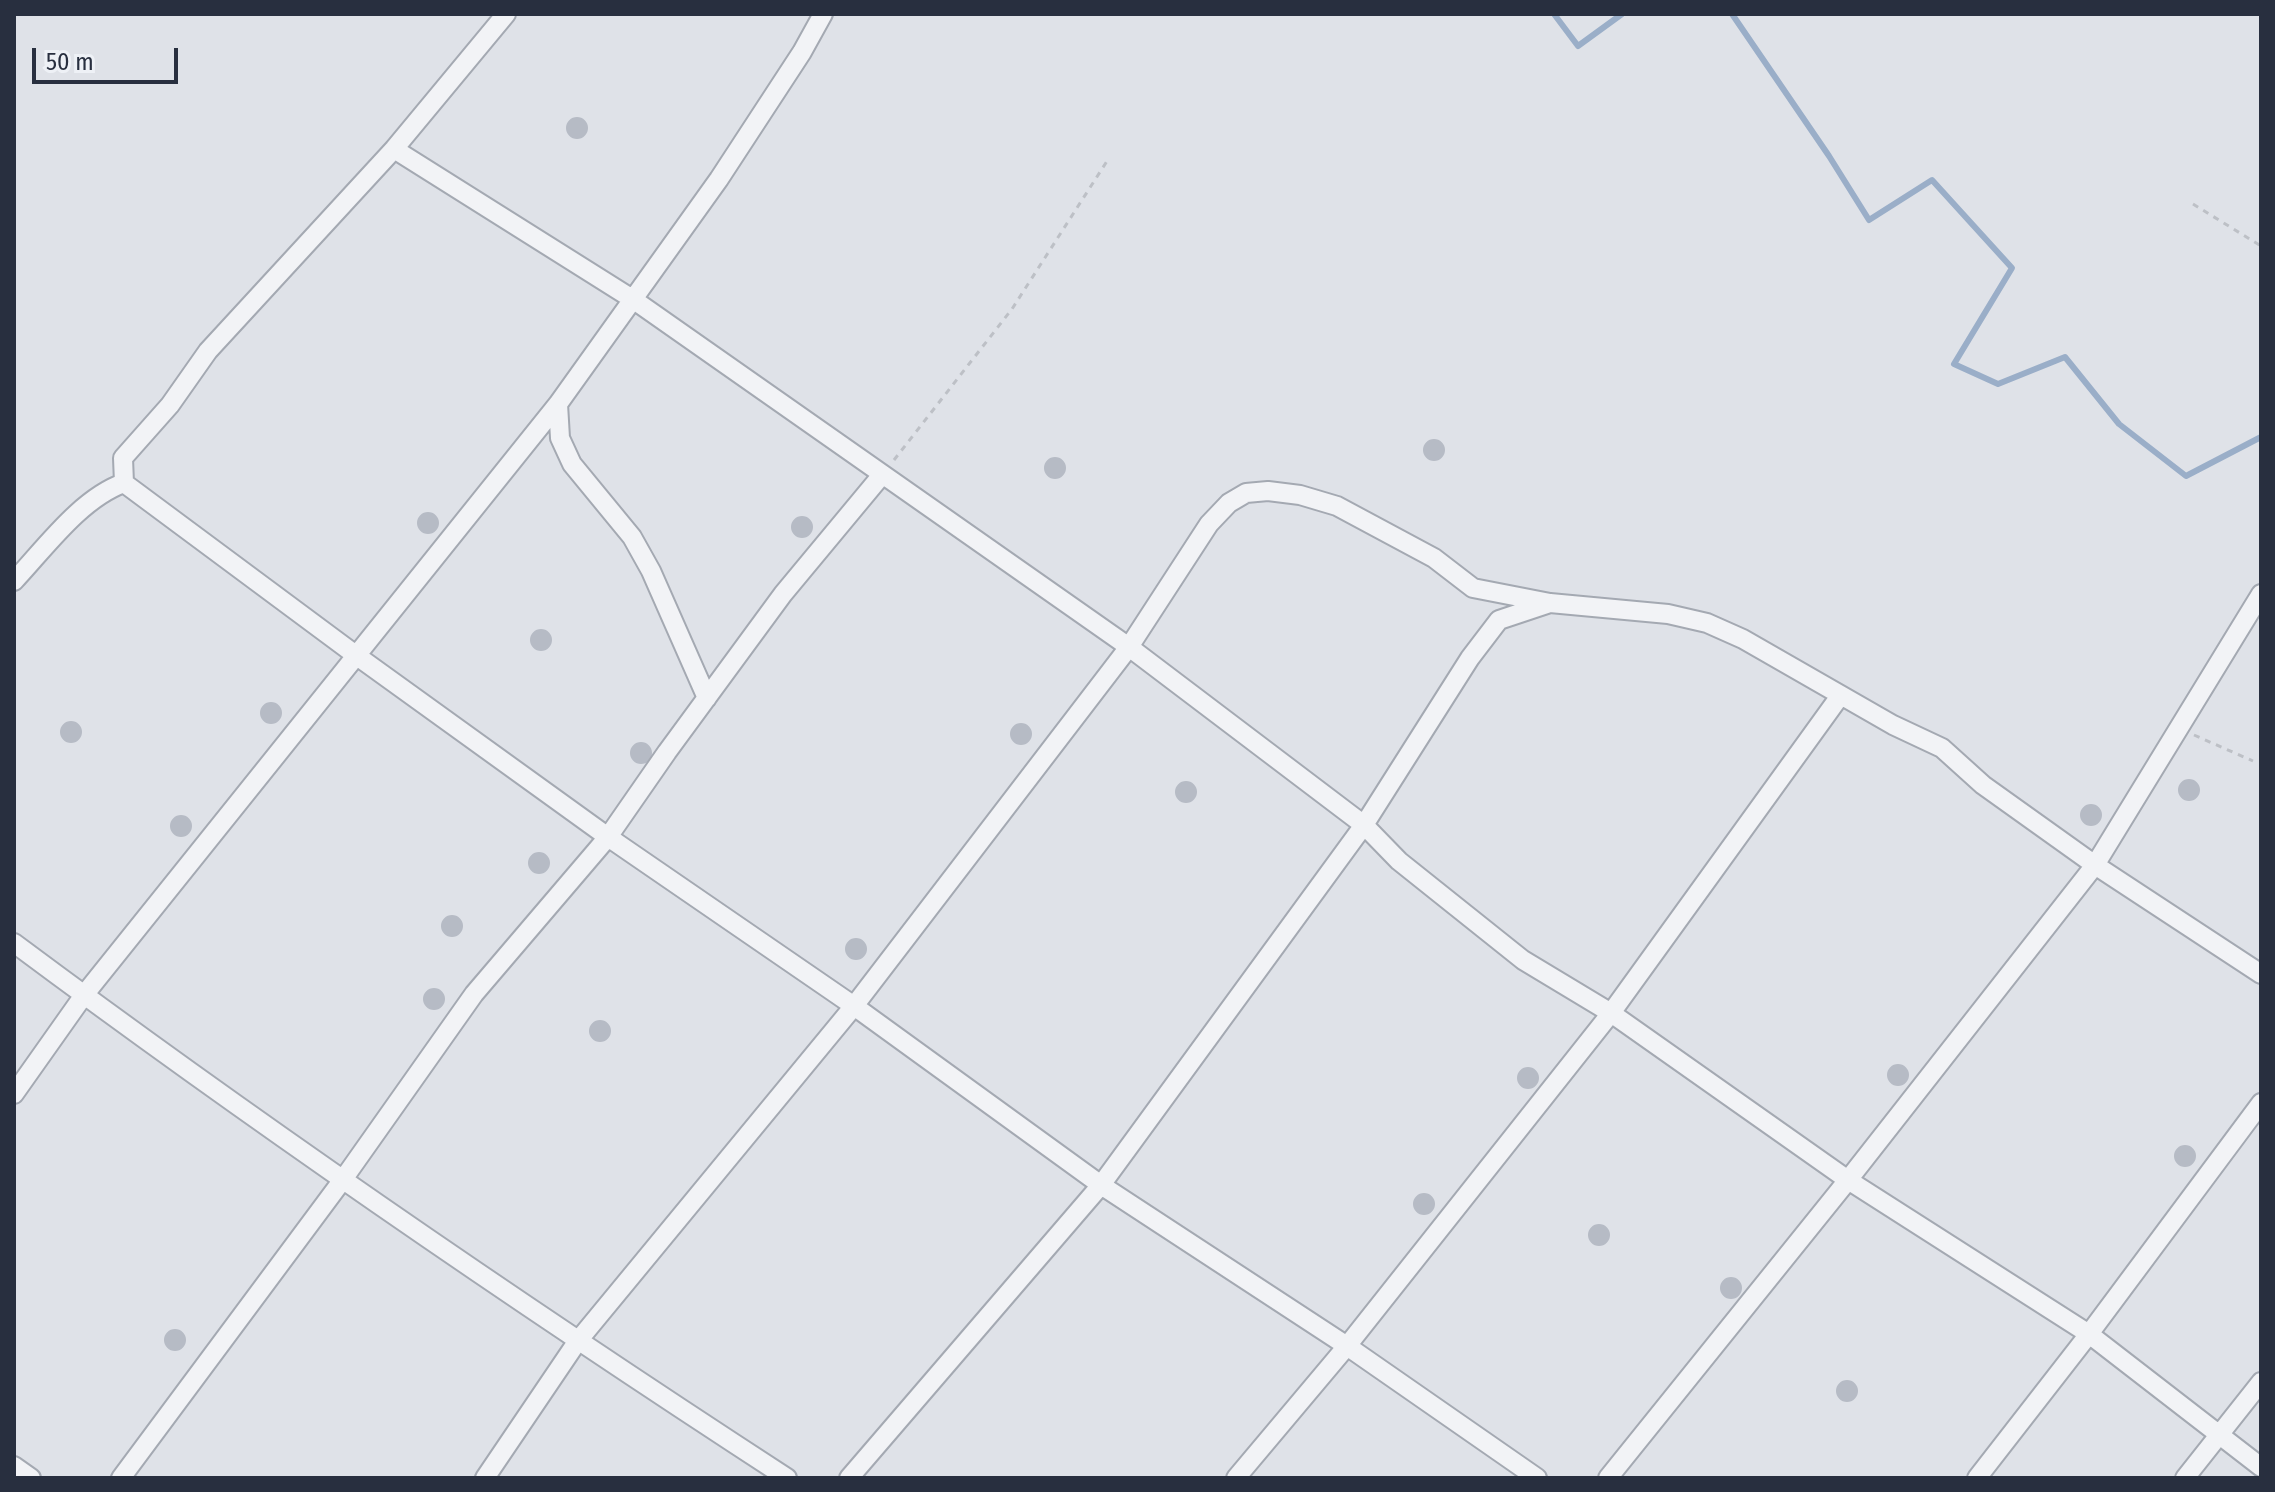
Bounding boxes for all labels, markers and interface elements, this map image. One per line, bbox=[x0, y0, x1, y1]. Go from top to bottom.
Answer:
scale bar bbox=[36, 32, 182, 82]
text: 50 m bbox=[46, 48, 94, 76]

